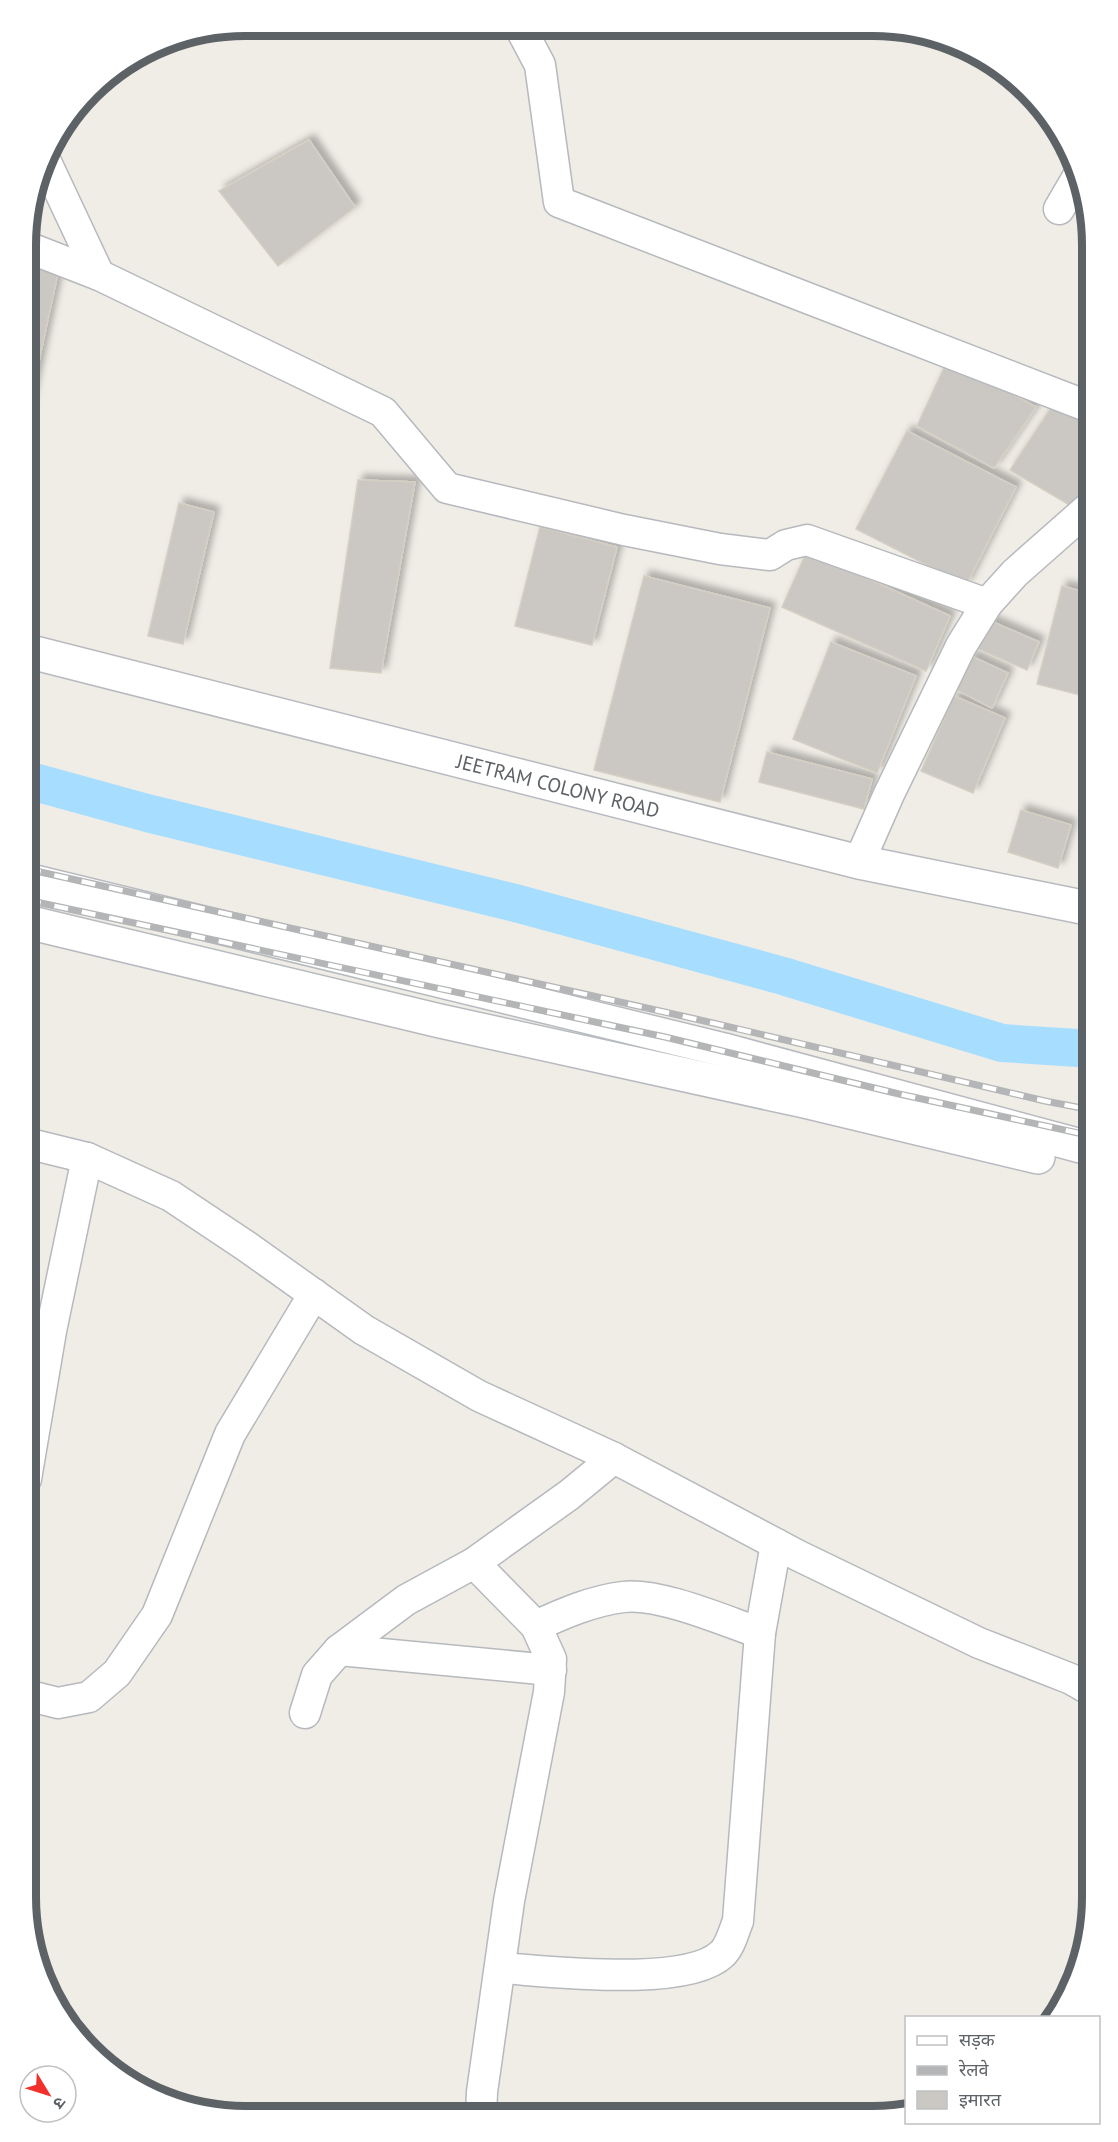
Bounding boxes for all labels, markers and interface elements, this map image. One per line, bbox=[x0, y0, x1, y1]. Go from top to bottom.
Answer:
street label: JEETRAM COLONY ROAD bbox=[453, 748, 662, 824]
legend bbox=[905, 2016, 1100, 2124]
text: सड़क bbox=[959, 2028, 996, 2051]
text: रेलवे bbox=[958, 2058, 990, 2081]
north arrow bbox=[18, 2064, 78, 2124]
text: इमारत bbox=[959, 2088, 1002, 2111]
text: उ bbox=[49, 2093, 71, 2114]

